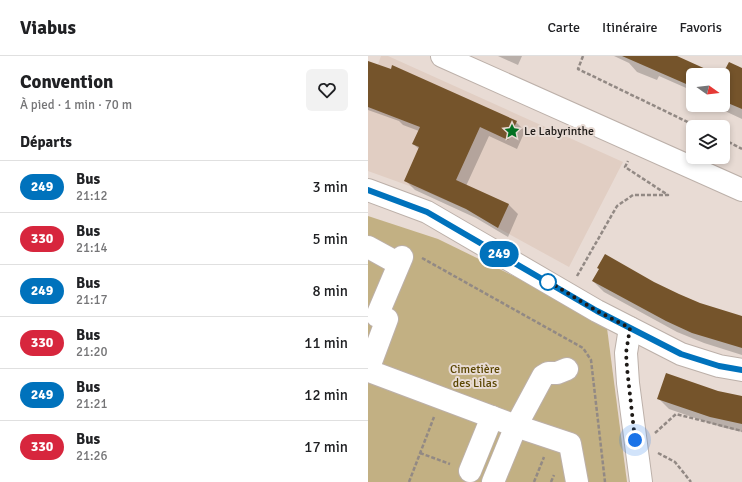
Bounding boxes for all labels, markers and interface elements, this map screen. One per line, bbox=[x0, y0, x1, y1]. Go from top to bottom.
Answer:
text: Viabus bbox=[20, 16, 76, 40]
text: Carte bbox=[547, 19, 580, 36]
text: Itinéraire bbox=[602, 19, 658, 36]
text: Favoris bbox=[680, 19, 722, 36]
north arrow bbox=[686, 68, 730, 112]
map controls bbox=[686, 68, 730, 164]
button: heart bbox=[306, 69, 348, 111]
text: Convention bbox=[20, 70, 113, 94]
text: À pied · 1 min · 70 m bbox=[20, 97, 132, 113]
button: layers bbox=[686, 120, 730, 164]
place icon: Le Labyrinthe bbox=[503, 122, 521, 140]
place label: Le Labyrinthe bbox=[524, 124, 594, 139]
text: Départs bbox=[20, 133, 72, 151]
text: Bus bbox=[76, 170, 100, 188]
text: 249 bbox=[31, 178, 53, 195]
text: 3 min bbox=[312, 178, 348, 196]
text: 21:12 bbox=[76, 188, 108, 204]
text: Bus bbox=[76, 222, 100, 240]
text: 330 bbox=[31, 230, 53, 247]
text: 5 min bbox=[312, 230, 348, 248]
text: 21:14 bbox=[76, 240, 108, 256]
line badge: 249 bbox=[476, 241, 522, 267]
text: 249 bbox=[488, 245, 510, 262]
unlabelled marker bbox=[539, 273, 557, 291]
text: Bus bbox=[76, 274, 100, 292]
text: 249 bbox=[31, 282, 53, 299]
text: 8 min bbox=[312, 282, 348, 300]
text: 21:17 bbox=[76, 292, 108, 308]
text: Bus bbox=[76, 326, 100, 344]
text: 330 bbox=[31, 334, 53, 351]
text: 11 min bbox=[304, 334, 348, 352]
text: 21:20 bbox=[76, 344, 108, 360]
park label: Cimetière des Lilas bbox=[450, 362, 500, 391]
text: Bus bbox=[76, 378, 100, 396]
text: 249 bbox=[31, 386, 53, 403]
text: 12 min bbox=[304, 386, 348, 404]
text: 21:21 bbox=[76, 396, 108, 412]
text: Bus bbox=[76, 430, 100, 448]
your location bbox=[625, 430, 645, 450]
text: 330 bbox=[31, 438, 53, 455]
text: 17 min bbox=[304, 438, 348, 456]
text: 21:26 bbox=[76, 448, 108, 464]

